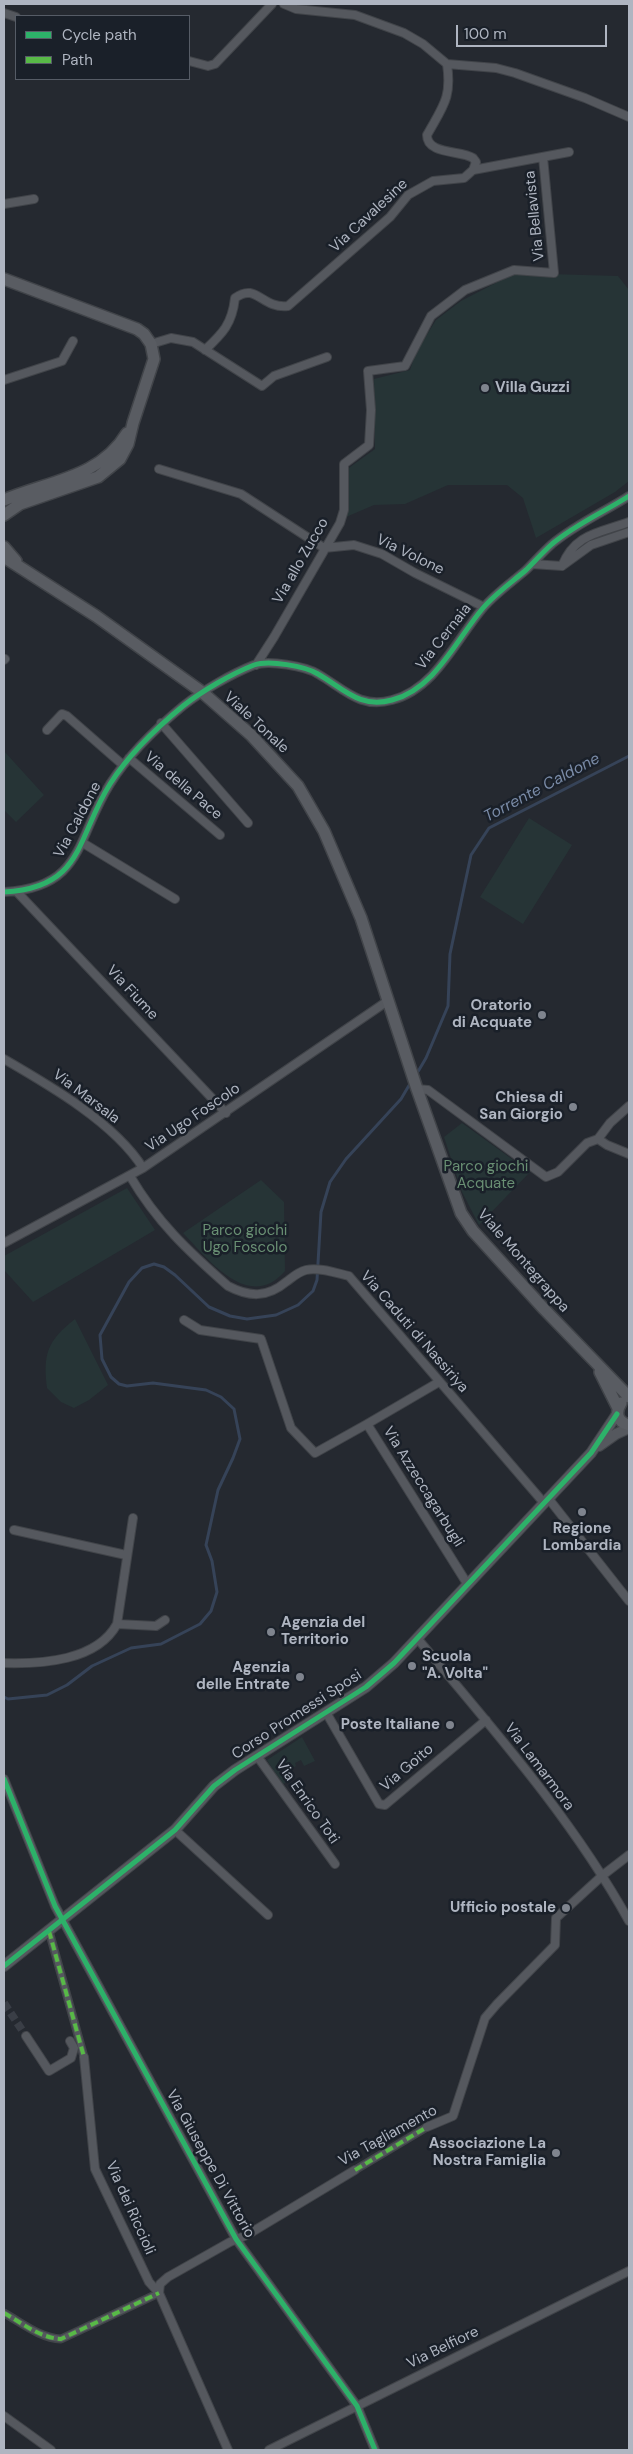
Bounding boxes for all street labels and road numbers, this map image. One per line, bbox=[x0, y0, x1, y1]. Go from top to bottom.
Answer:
street label: Via Bellavista bbox=[521, 170, 549, 262]
street label: Via Cavalesine bbox=[326, 175, 412, 257]
street label: Via allo Zucco bbox=[269, 515, 333, 607]
street label: Via Volone bbox=[373, 531, 447, 579]
street label: Via Cernaia bbox=[413, 600, 475, 674]
street label: Viale Tonale bbox=[220, 688, 292, 758]
street label: Via della Pace bbox=[140, 748, 226, 824]
street label: Via Caldone bbox=[50, 779, 106, 861]
street label: Via Fiume bbox=[102, 962, 162, 1024]
street label: Via Marsala bbox=[49, 1066, 123, 1128]
street label: Via Ugo Foscolo bbox=[142, 1080, 244, 1156]
street label: Viale Montegrappa bbox=[473, 1206, 573, 1316]
street label: Via Caduti di Nassiriya bbox=[356, 1267, 472, 1397]
street label: Via Azzeccagarbugli bbox=[379, 1423, 467, 1551]
street label: Corso Promessi Sposi bbox=[229, 1666, 365, 1764]
street label: Via Lamarmora bbox=[500, 1720, 578, 1814]
street label: Via Goito bbox=[377, 1740, 437, 1796]
street label: Via Enrico Toti bbox=[271, 1756, 343, 1848]
street label: Via Giuseppe Di Vittorio bbox=[162, 2087, 258, 2241]
street label: Via Tagliamento bbox=[336, 2102, 440, 2170]
street label: Via dei Riccioli bbox=[101, 2158, 159, 2258]
street label: Via Belfiore bbox=[404, 2323, 482, 2373]

